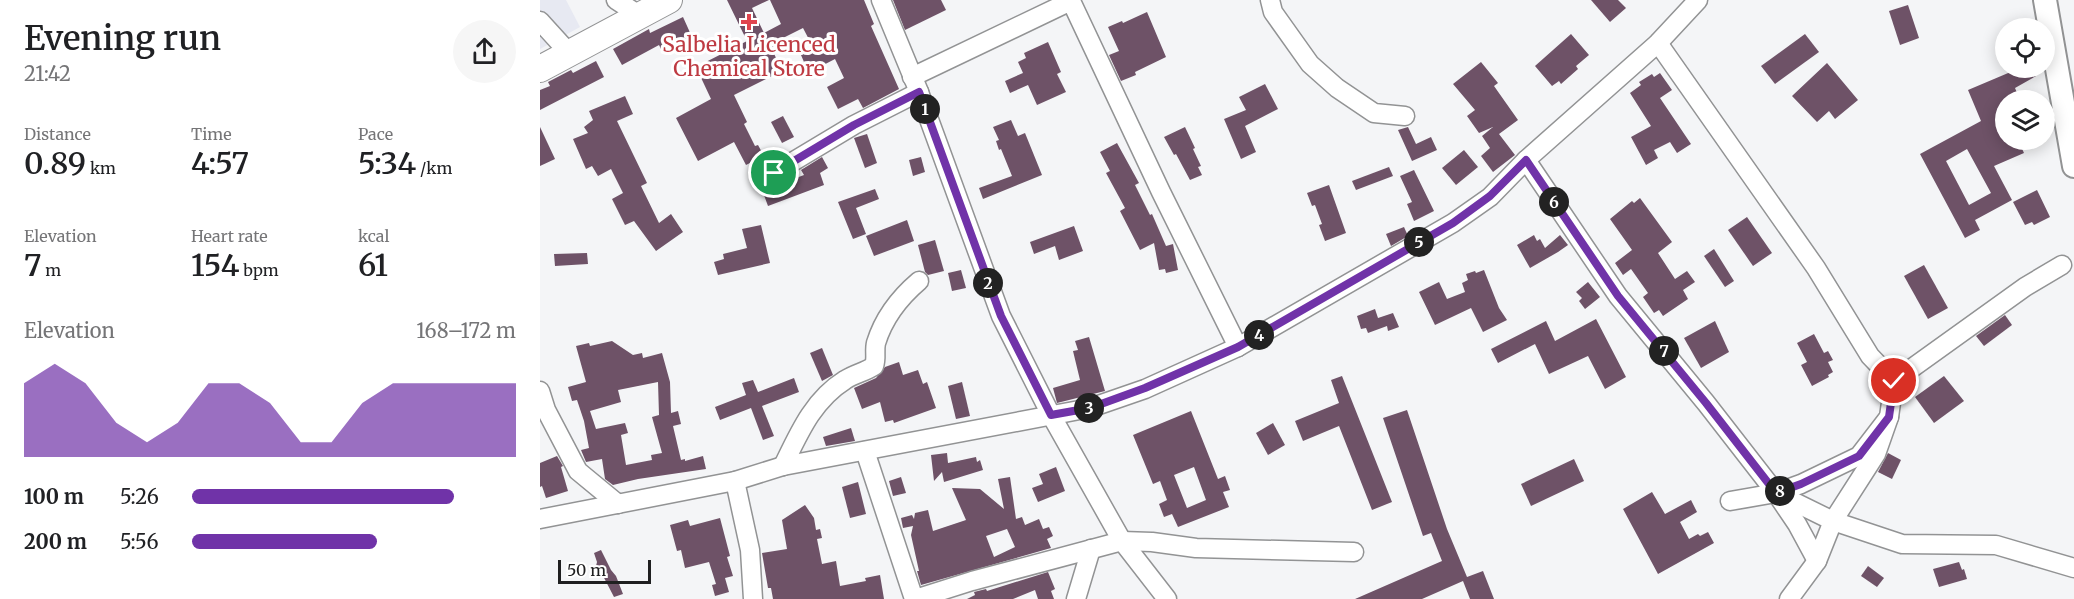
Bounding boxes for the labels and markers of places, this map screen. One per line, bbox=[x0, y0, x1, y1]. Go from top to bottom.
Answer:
marker: Salbelia Licenced Chemical Store bbox=[742, 15, 756, 29]
place label: Salbelia Licenced Chemical Store bbox=[662, 31, 836, 82]
pin: 1 bbox=[910, 94, 940, 124]
pin bbox=[748, 147, 799, 198]
pin: 6 bbox=[1539, 187, 1569, 217]
pin: 5 bbox=[1404, 227, 1434, 257]
pin: 2 bbox=[973, 268, 1003, 298]
pin: 4 bbox=[1244, 320, 1274, 350]
pin: 7 bbox=[1649, 336, 1679, 366]
pin bbox=[1868, 355, 1919, 406]
pin: 3 bbox=[1074, 393, 1104, 423]
pin: 8 bbox=[1765, 476, 1795, 506]

